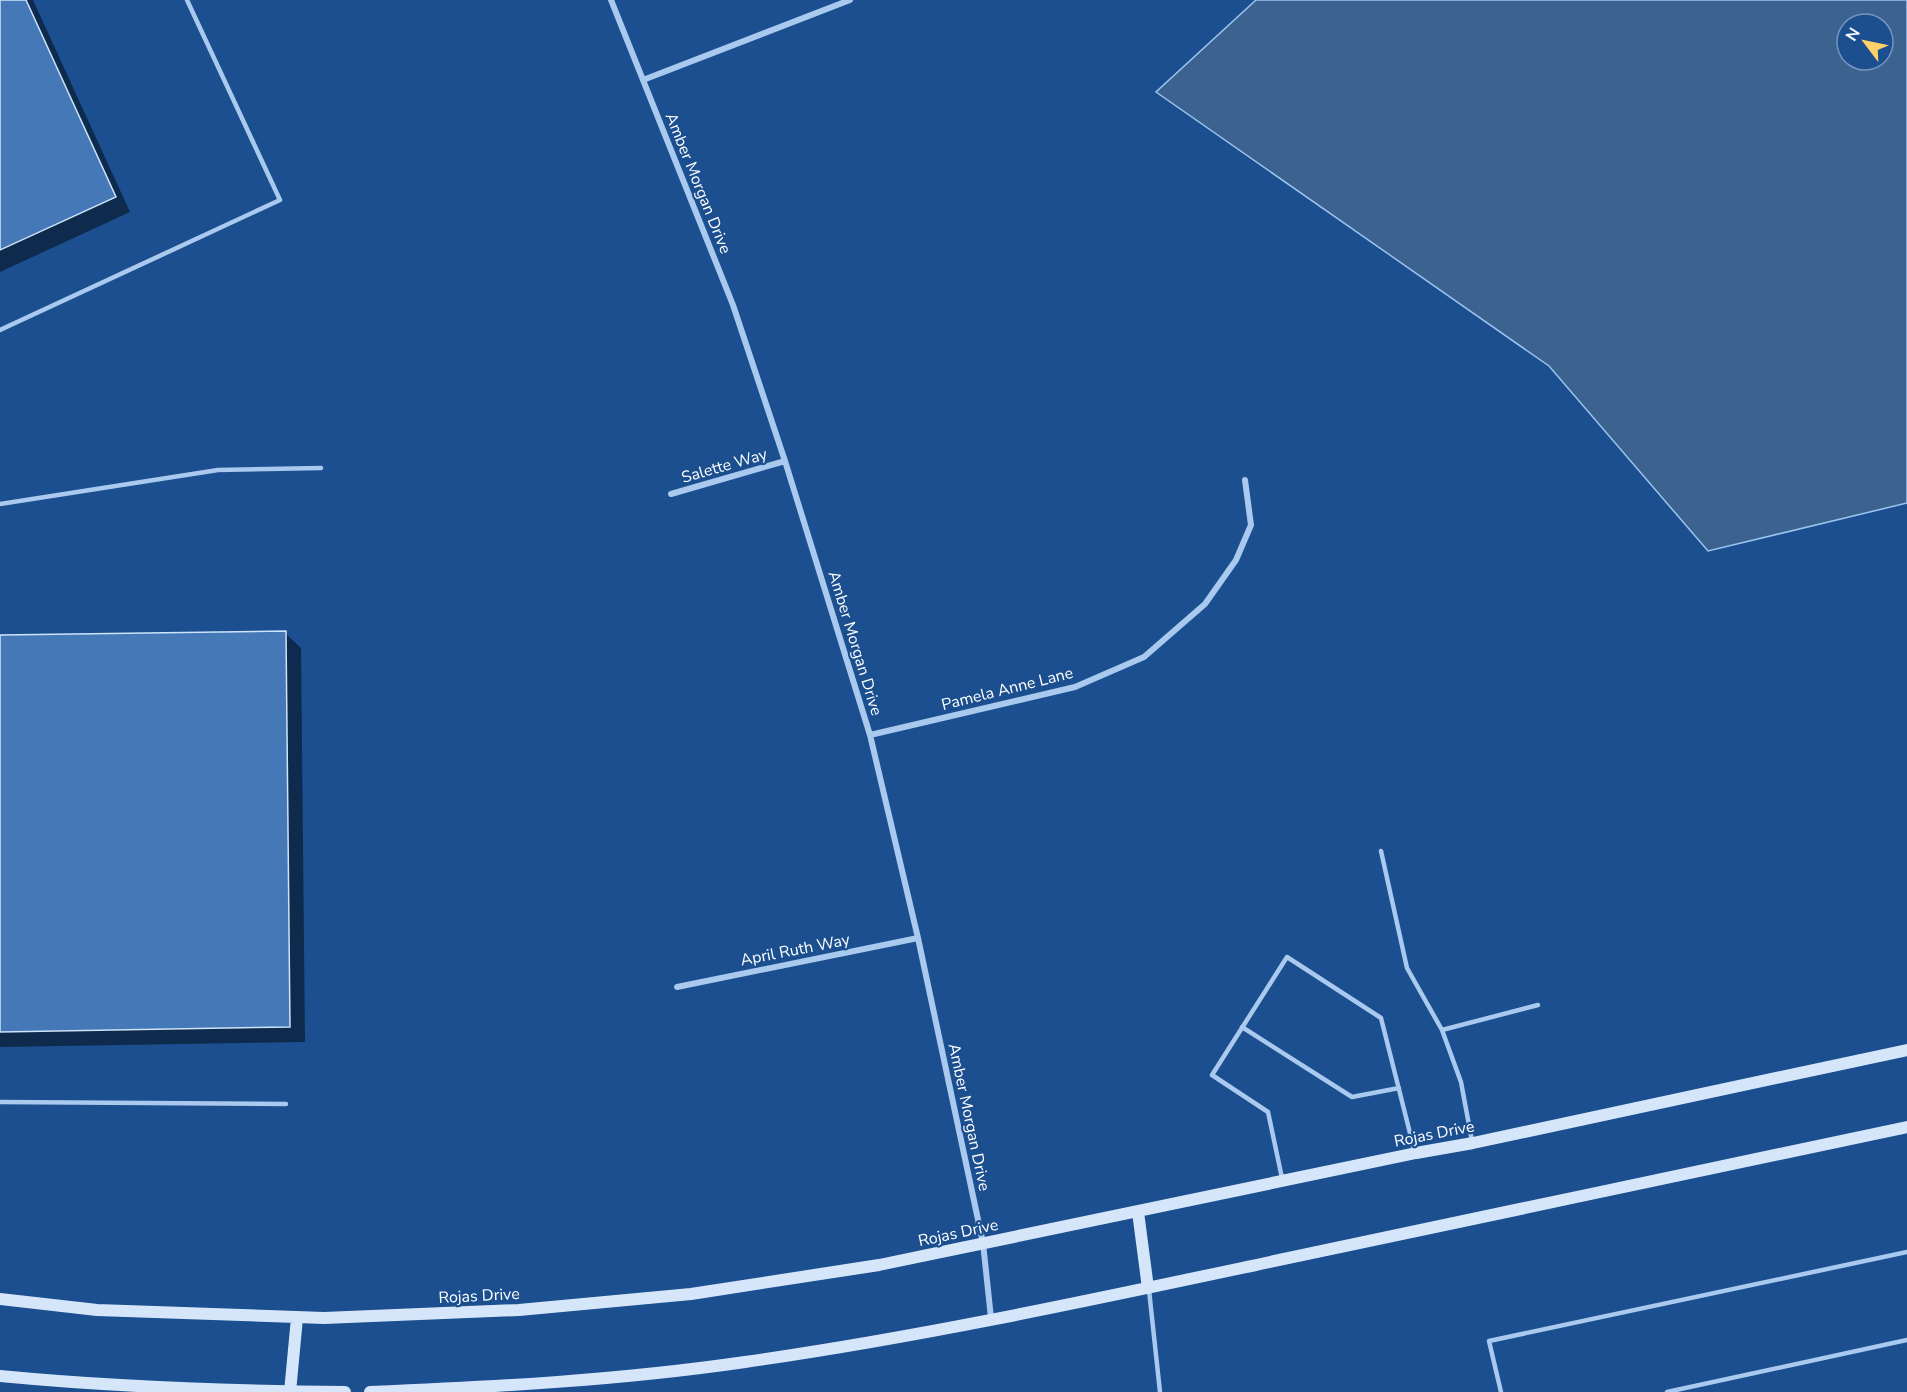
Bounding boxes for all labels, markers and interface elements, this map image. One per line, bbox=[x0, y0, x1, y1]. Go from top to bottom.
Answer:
north arrow bbox=[1835, 12, 1895, 72]
text: N bbox=[1841, 24, 1866, 45]
street label: Amber Morgan Drive bbox=[660, 110, 736, 257]
street label: Salette Way bbox=[679, 443, 771, 489]
street label: Amber Morgan Drive bbox=[823, 568, 888, 718]
street label: Pamela Anne Lane bbox=[939, 662, 1075, 716]
street label: April Ruth Way bbox=[739, 928, 853, 971]
street label: Amber Morgan Drive bbox=[943, 1041, 995, 1193]
street label: Rojas Drive bbox=[1392, 1115, 1476, 1153]
street label: Rojas Drive bbox=[916, 1214, 1000, 1252]
street label: Rojas Drive bbox=[438, 1283, 520, 1309]

